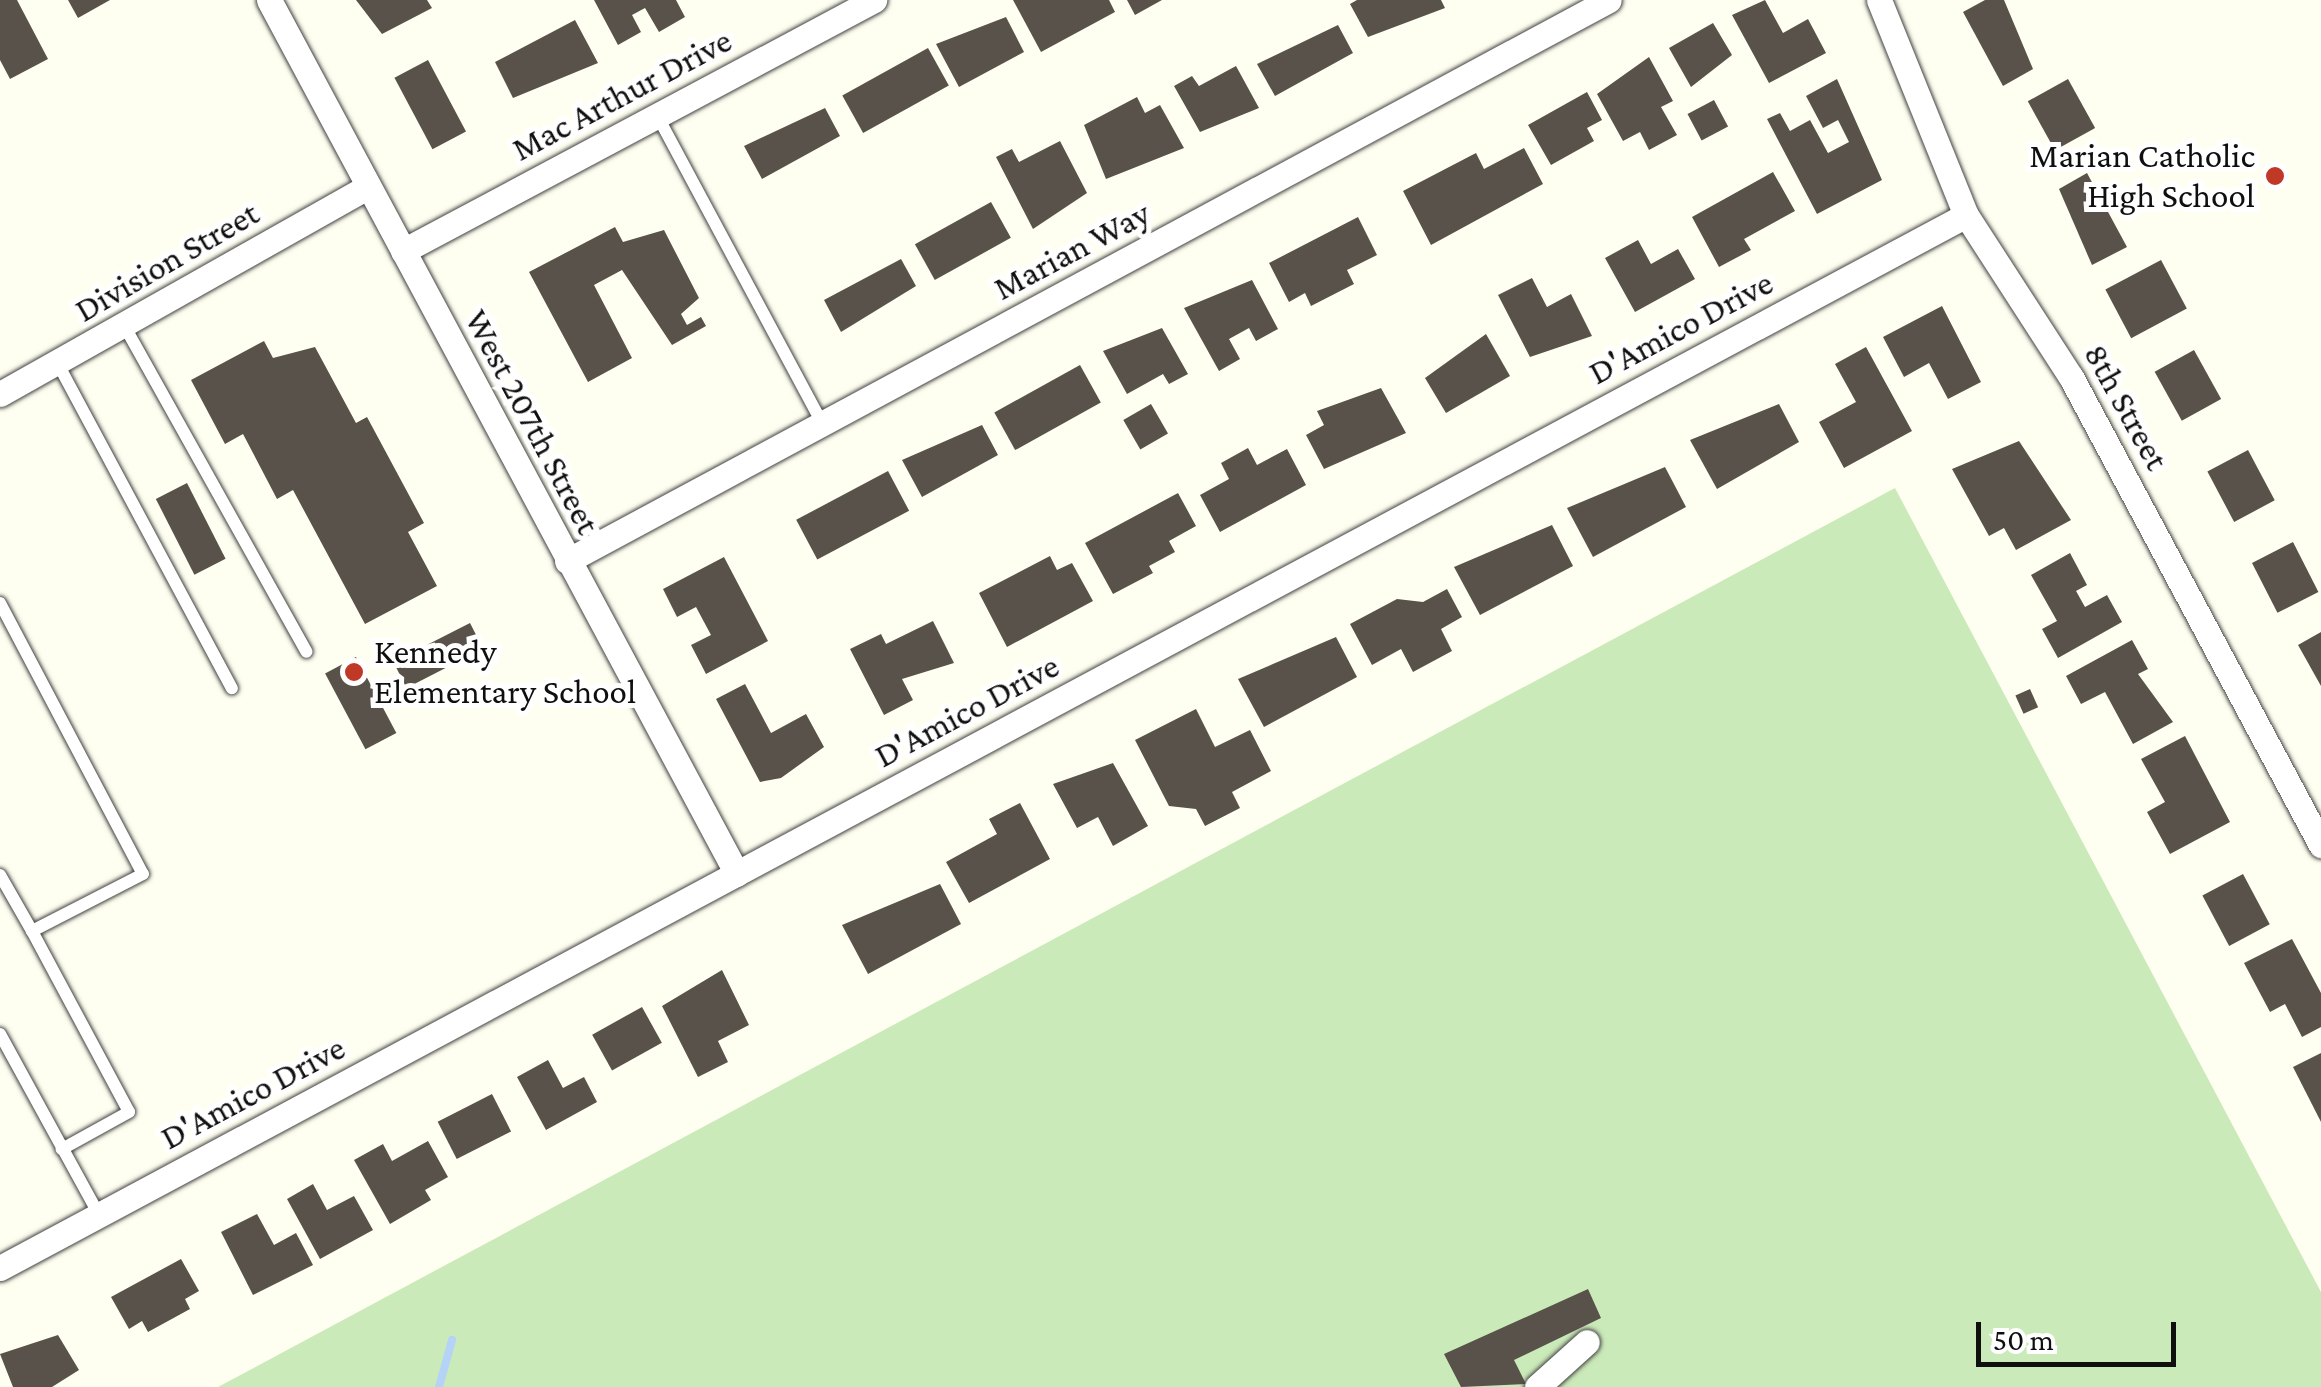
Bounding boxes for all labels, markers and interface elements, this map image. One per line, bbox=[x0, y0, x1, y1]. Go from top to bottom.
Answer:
street label: Mac Arthur Drive bbox=[505, 19, 739, 171]
place label: Marian Catholic High School bbox=[2029, 135, 2255, 217]
marker: Marian Catholic High School bbox=[2264, 165, 2286, 187]
street label: Division Street bbox=[68, 192, 266, 332]
street label: Marian Way bbox=[987, 192, 1157, 310]
street label: D'Amico Drive bbox=[1582, 262, 1780, 394]
street label: West 207th Street bbox=[455, 302, 609, 542]
street label: 8th Street bbox=[2074, 337, 2178, 477]
place label: Kennedy Elementary School bbox=[374, 631, 636, 713]
street label: D'Amico Drive bbox=[868, 645, 1066, 777]
marker: Kennedy Elementary School bbox=[343, 661, 365, 683]
street label: D'Amico Drive bbox=[154, 1027, 352, 1159]
scale bar bbox=[1981, 1302, 2181, 1364]
text: 50 m bbox=[1993, 1323, 2054, 1356]

